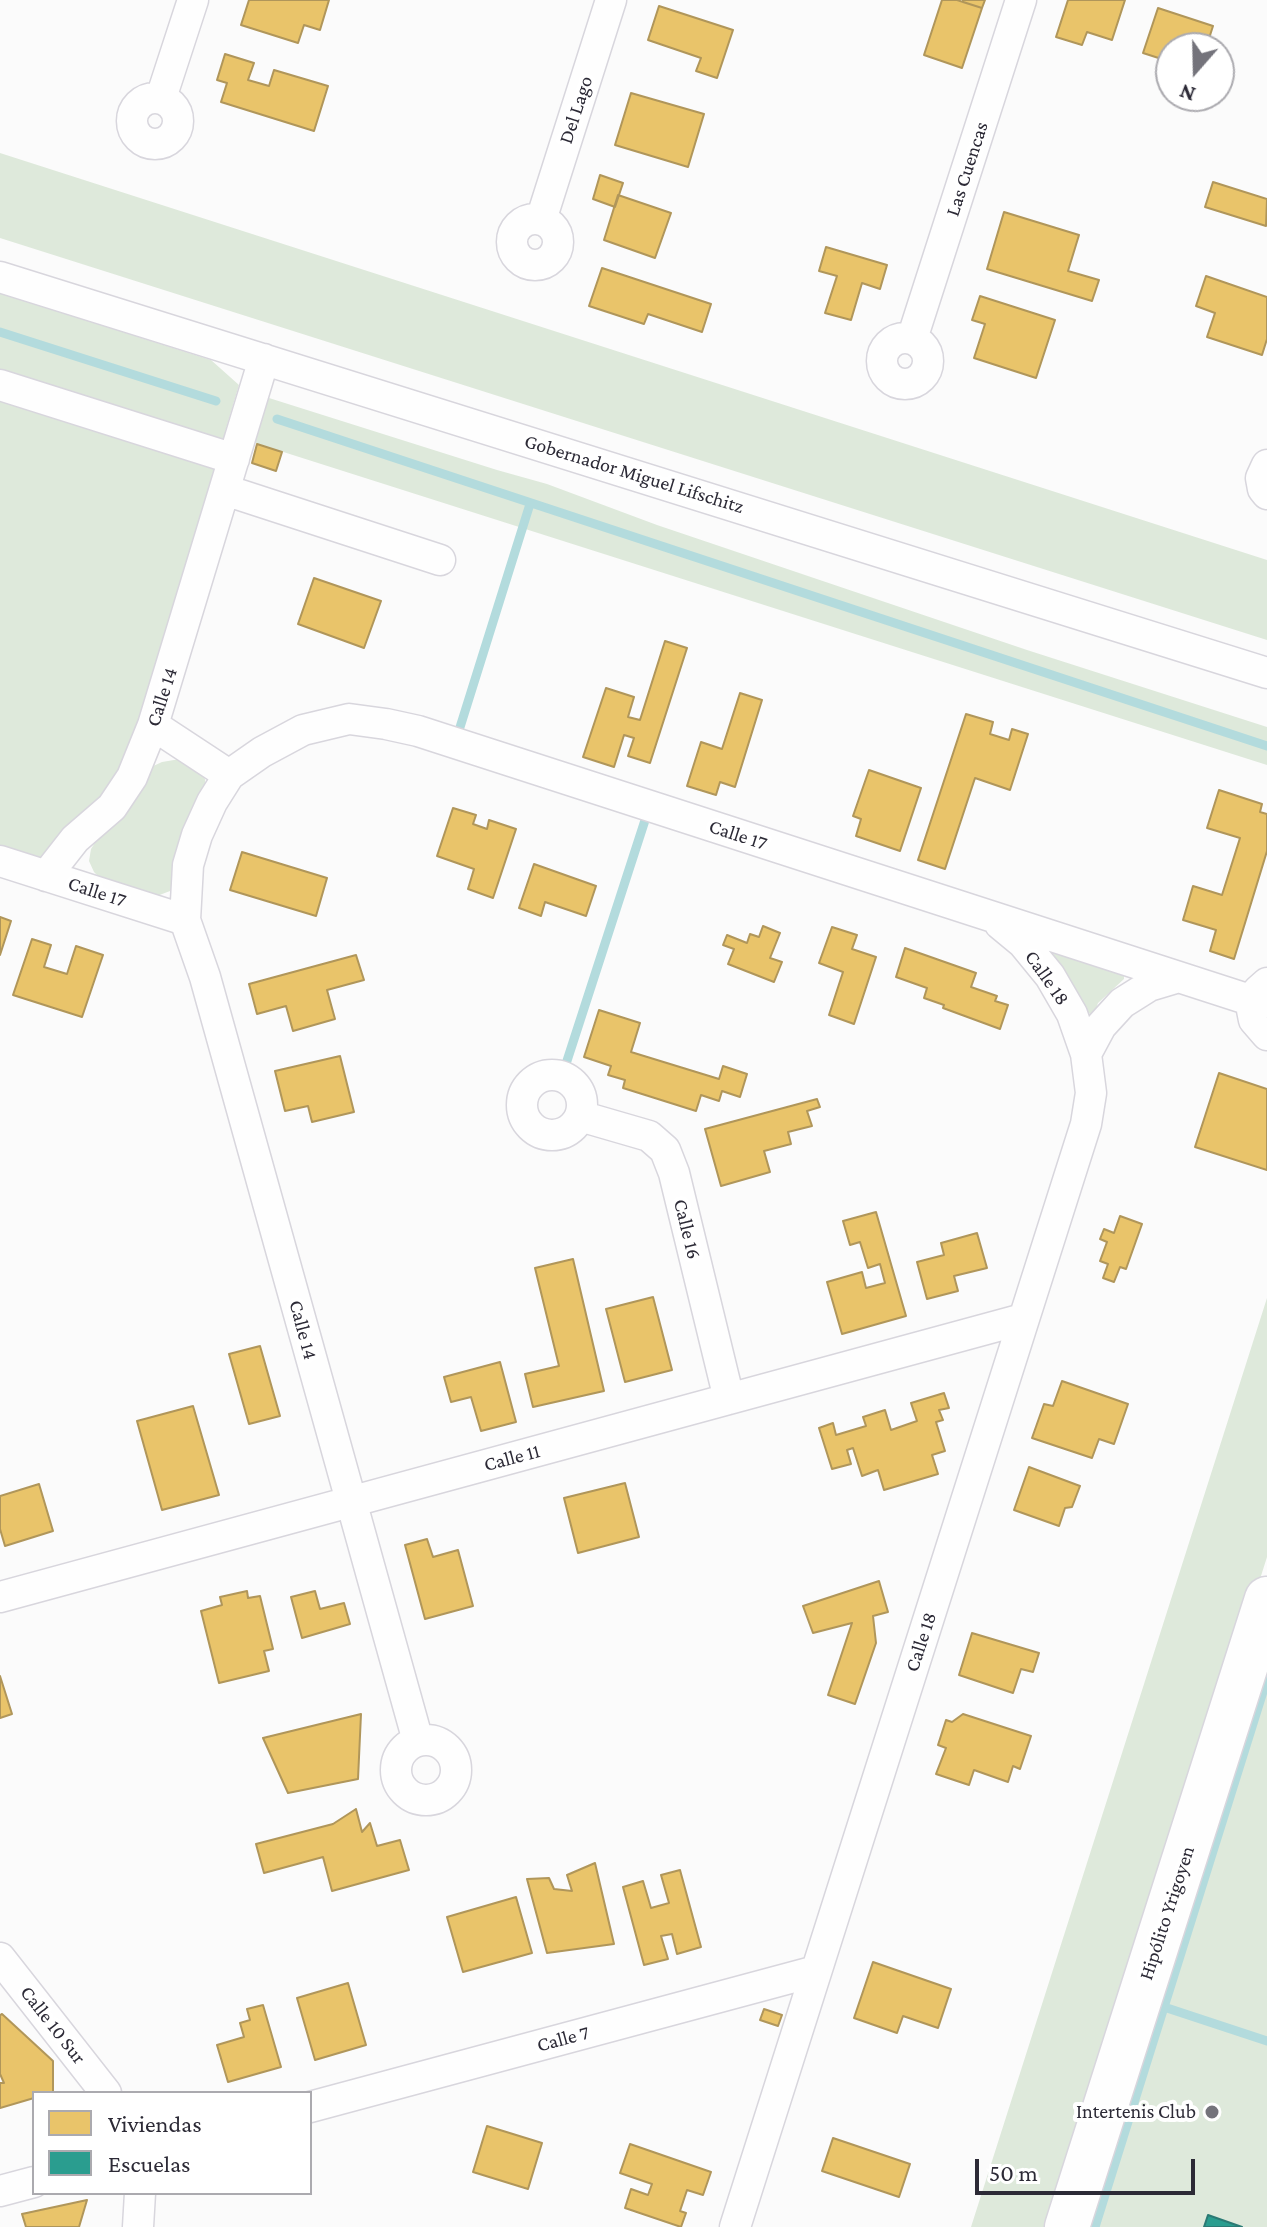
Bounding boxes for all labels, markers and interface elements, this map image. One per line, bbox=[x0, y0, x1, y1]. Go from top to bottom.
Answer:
north arrow bbox=[1155, 32, 1235, 112]
street label: Del Lago bbox=[554, 73, 598, 147]
text: N bbox=[1176, 79, 1199, 107]
street label: Las Cuencas bbox=[940, 119, 994, 219]
street label: Gobernador Miguel Lifschitz bbox=[521, 429, 747, 519]
street label: Calle 14 bbox=[141, 664, 183, 730]
street label: Calle 17 bbox=[706, 814, 770, 856]
street label: Calle 17 bbox=[65, 871, 129, 913]
street label: Calle 18 bbox=[1020, 946, 1074, 1010]
street label: Calle 16 bbox=[668, 1197, 706, 1261]
street label: Calle 14 bbox=[284, 1298, 322, 1362]
street label: Calle 11 bbox=[481, 1439, 543, 1477]
street label: Calle 18 bbox=[900, 1609, 942, 1675]
street label: Hipólito Yrigoyen bbox=[1134, 1843, 1200, 1983]
street label: Calle 10 Sur bbox=[15, 1981, 91, 2069]
street label: Calle 7 bbox=[534, 2021, 592, 2057]
legend bbox=[32, 2091, 312, 2195]
place label: Intertenis Club bbox=[1076, 2100, 1196, 2124]
marker: Intertenis Club bbox=[1203, 2103, 1221, 2121]
text: Viviendas bbox=[108, 2110, 202, 2137]
scale bar bbox=[979, 2143, 1199, 2193]
text: Escuelas bbox=[108, 2150, 191, 2177]
text: 50 m bbox=[989, 2159, 1038, 2186]

